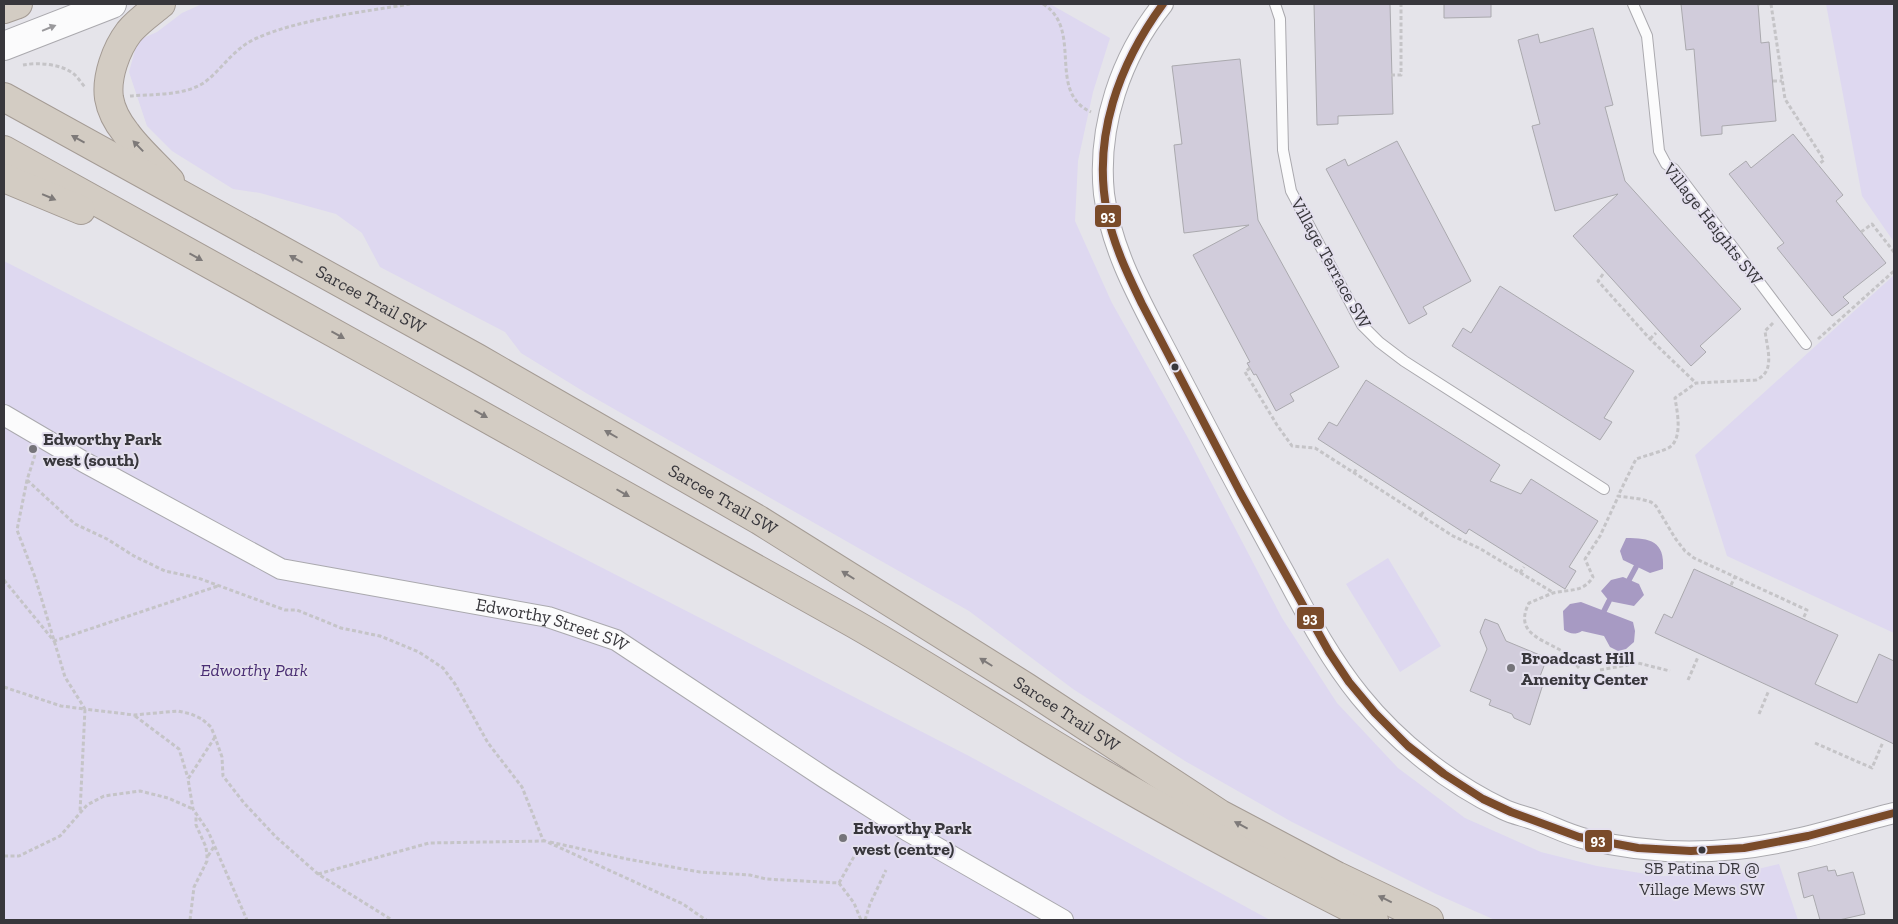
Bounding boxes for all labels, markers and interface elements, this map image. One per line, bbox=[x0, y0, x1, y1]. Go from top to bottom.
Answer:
one-way arrow bbox=[42, 24, 57, 32]
one-way arrow bbox=[71, 135, 86, 143]
one-way arrow bbox=[133, 141, 145, 153]
street label: Village Heights SW bbox=[1658, 158, 1768, 289]
one-way arrow bbox=[42, 193, 57, 201]
street label: Village Terrace SW bbox=[1285, 193, 1376, 332]
line badge: 93 bbox=[1094, 204, 1122, 228]
text: 93 bbox=[1101, 208, 1116, 225]
one-way arrow bbox=[189, 253, 203, 261]
one-way arrow bbox=[289, 255, 303, 263]
street label: Sarcee Trail SW bbox=[312, 260, 430, 339]
one-way arrow bbox=[332, 331, 345, 340]
unlabelled marker bbox=[1170, 362, 1180, 372]
one-way arrow bbox=[473, 410, 488, 418]
place label: Edworthy Park west (south) bbox=[43, 428, 162, 471]
one-way arrow bbox=[604, 430, 617, 439]
marker: Edworthy Park west (south) bbox=[27, 443, 39, 455]
street label: Sarcee Trail SW bbox=[665, 459, 782, 540]
one-way arrow bbox=[616, 488, 629, 497]
one-way arrow bbox=[842, 570, 855, 580]
street label: Edworthy Street SW bbox=[474, 593, 633, 656]
line badge: 93 bbox=[1296, 606, 1325, 630]
text: 93 bbox=[1303, 610, 1318, 627]
place label: Broadcast Hill Amenity Center bbox=[1521, 647, 1648, 690]
one-way arrow bbox=[979, 657, 993, 666]
park label: Edworthy Park bbox=[200, 659, 308, 681]
marker: Broadcast Hill Amenity Center bbox=[1505, 662, 1517, 674]
street label: Sarcee Trail SW bbox=[1010, 671, 1124, 756]
place label: Edworthy Park west (centre) bbox=[853, 817, 972, 860]
one-way arrow bbox=[1234, 820, 1247, 829]
line badge: 93 bbox=[1584, 829, 1613, 853]
marker: Edworthy Park west (centre) bbox=[837, 832, 849, 844]
text: 93 bbox=[1591, 832, 1606, 849]
marker: SB Patina DR @ Village Mews SW bbox=[1697, 845, 1707, 855]
place label: SB Patina DR @ Village Mews SW bbox=[1638, 858, 1765, 899]
one-way arrow bbox=[1378, 895, 1392, 903]

